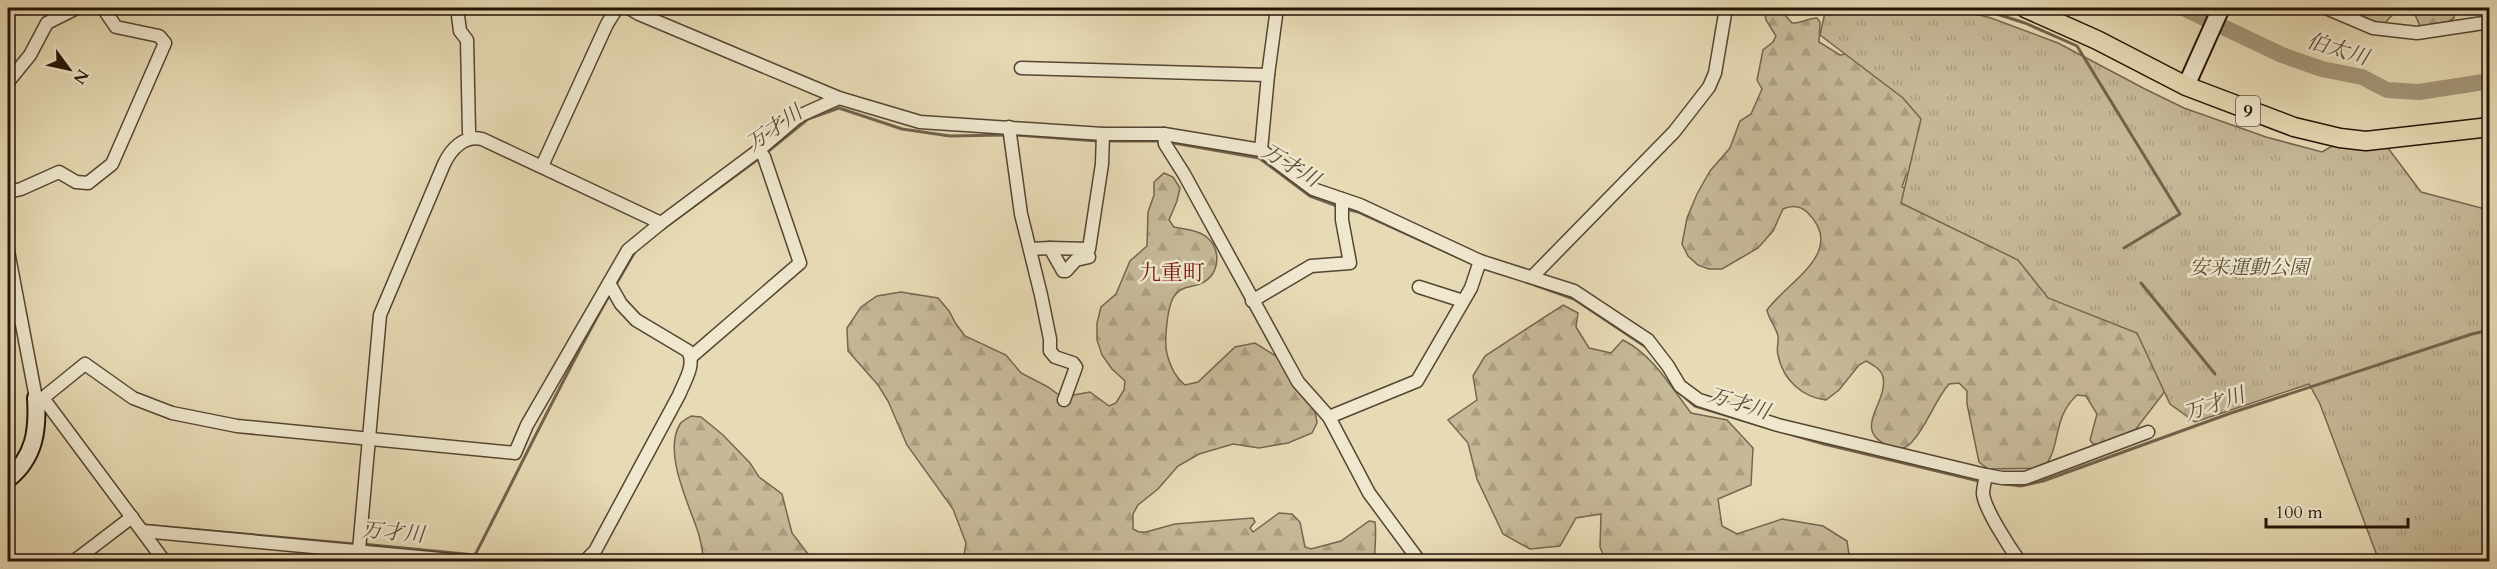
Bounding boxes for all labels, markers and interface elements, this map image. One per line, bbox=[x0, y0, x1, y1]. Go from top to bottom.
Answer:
water label: 伯太川 bbox=[2303, 26, 2374, 73]
north arrow bbox=[39, 39, 99, 99]
text: N bbox=[68, 65, 94, 89]
road number: 9 bbox=[2236, 96, 2260, 126]
water label: 万才川 bbox=[740, 97, 810, 158]
water label: 万才川 bbox=[1256, 137, 1327, 195]
park label: 安来運動公園 bbox=[2189, 254, 2312, 281]
district label: 九重町 bbox=[1139, 258, 1205, 288]
water label: 万才川 bbox=[1704, 380, 1775, 427]
water label: 万才川 bbox=[2180, 380, 2251, 428]
scale bar bbox=[2266, 491, 2408, 529]
text: 100 m bbox=[2275, 500, 2323, 525]
water label: 万才川 bbox=[360, 515, 428, 550]

